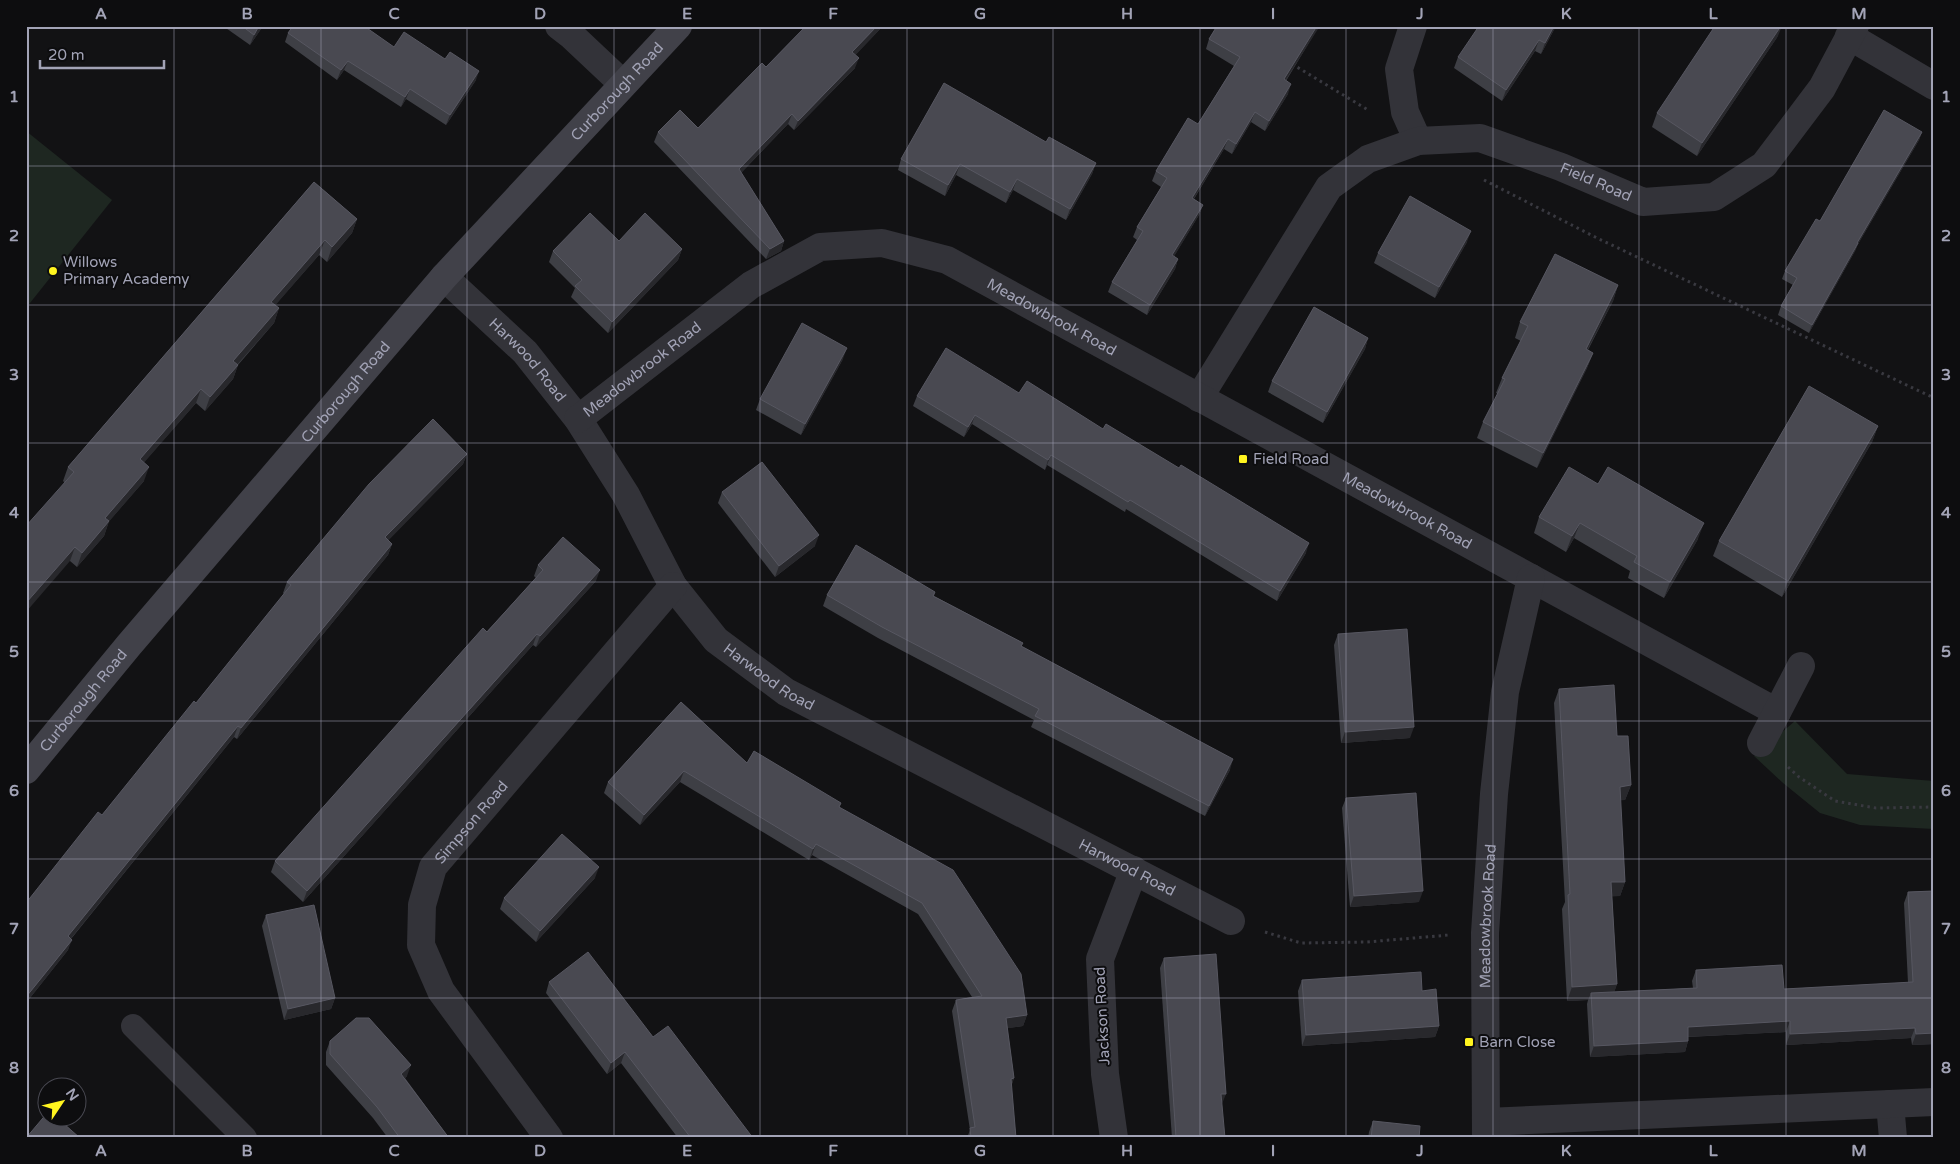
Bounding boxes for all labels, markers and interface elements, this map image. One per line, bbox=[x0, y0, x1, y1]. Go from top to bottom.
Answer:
text: A bbox=[95, 4, 107, 24]
text: B bbox=[241, 4, 253, 24]
text: C bbox=[388, 4, 400, 24]
text: D bbox=[534, 4, 546, 24]
text: E bbox=[682, 4, 692, 24]
text: F bbox=[828, 4, 838, 24]
text: G bbox=[974, 4, 986, 24]
text: H bbox=[1121, 4, 1133, 24]
text: I bbox=[1271, 4, 1275, 24]
text: J bbox=[1415, 4, 1424, 24]
text: K bbox=[1561, 4, 1572, 24]
text: L bbox=[1708, 4, 1718, 24]
text: M bbox=[1851, 4, 1867, 24]
scale bar bbox=[40, 38, 164, 70]
street label: Curborough Road bbox=[567, 39, 667, 144]
text: 20 m bbox=[48, 46, 85, 64]
text: 1 bbox=[9, 87, 19, 107]
text: 1 bbox=[1941, 87, 1951, 107]
street label: Field Road bbox=[1557, 159, 1634, 205]
text: 2 bbox=[9, 226, 19, 246]
text: 2 bbox=[1941, 226, 1951, 246]
place label: Willows Primary Academy bbox=[63, 253, 189, 288]
marker: Willows Primary Academy bbox=[47, 265, 59, 277]
street label: Meadowbrook Road bbox=[984, 274, 1119, 359]
street label: Harwood Road bbox=[485, 314, 570, 405]
street label: Meadowbrook Road bbox=[579, 318, 705, 421]
street label: Curborough Road bbox=[297, 338, 394, 446]
text: 3 bbox=[9, 365, 19, 385]
text: 3 bbox=[1941, 365, 1951, 385]
place label: Field Road bbox=[1253, 450, 1329, 468]
marker: Field Road bbox=[1237, 453, 1249, 465]
street label: Meadowbrook Road bbox=[1339, 468, 1475, 553]
text: 4 bbox=[9, 503, 19, 523]
text: 4 bbox=[1941, 503, 1951, 523]
street label: Harwood Road bbox=[720, 640, 818, 714]
text: 5 bbox=[9, 642, 19, 662]
text: 5 bbox=[1941, 642, 1951, 662]
street label: Curborough Road bbox=[36, 646, 131, 756]
street label: Simpson Road bbox=[431, 777, 512, 867]
text: 6 bbox=[9, 781, 19, 801]
text: 6 bbox=[1941, 781, 1951, 801]
street label: Harwood Road bbox=[1076, 835, 1179, 900]
street label: Meadowbrook Road bbox=[1476, 843, 1500, 988]
text: 7 bbox=[9, 919, 19, 939]
text: 7 bbox=[1941, 919, 1951, 939]
street label: Jackson Road bbox=[1090, 966, 1114, 1066]
place label: Barn Close bbox=[1479, 1033, 1556, 1051]
marker: Barn Close bbox=[1463, 1036, 1475, 1048]
text: 8 bbox=[9, 1058, 19, 1078]
text: 8 bbox=[1941, 1058, 1951, 1078]
north arrow bbox=[38, 1076, 88, 1126]
text: N bbox=[62, 1085, 82, 1104]
text: A bbox=[95, 1141, 107, 1161]
text: B bbox=[241, 1141, 253, 1161]
text: C bbox=[388, 1141, 400, 1161]
text: D bbox=[534, 1141, 546, 1161]
text: E bbox=[682, 1141, 692, 1161]
text: F bbox=[828, 1141, 838, 1161]
text: G bbox=[974, 1141, 986, 1161]
text: H bbox=[1121, 1141, 1133, 1161]
text: I bbox=[1271, 1141, 1275, 1161]
text: J bbox=[1415, 1141, 1424, 1161]
text: K bbox=[1561, 1141, 1572, 1161]
text: L bbox=[1708, 1141, 1718, 1161]
text: M bbox=[1851, 1141, 1867, 1161]

